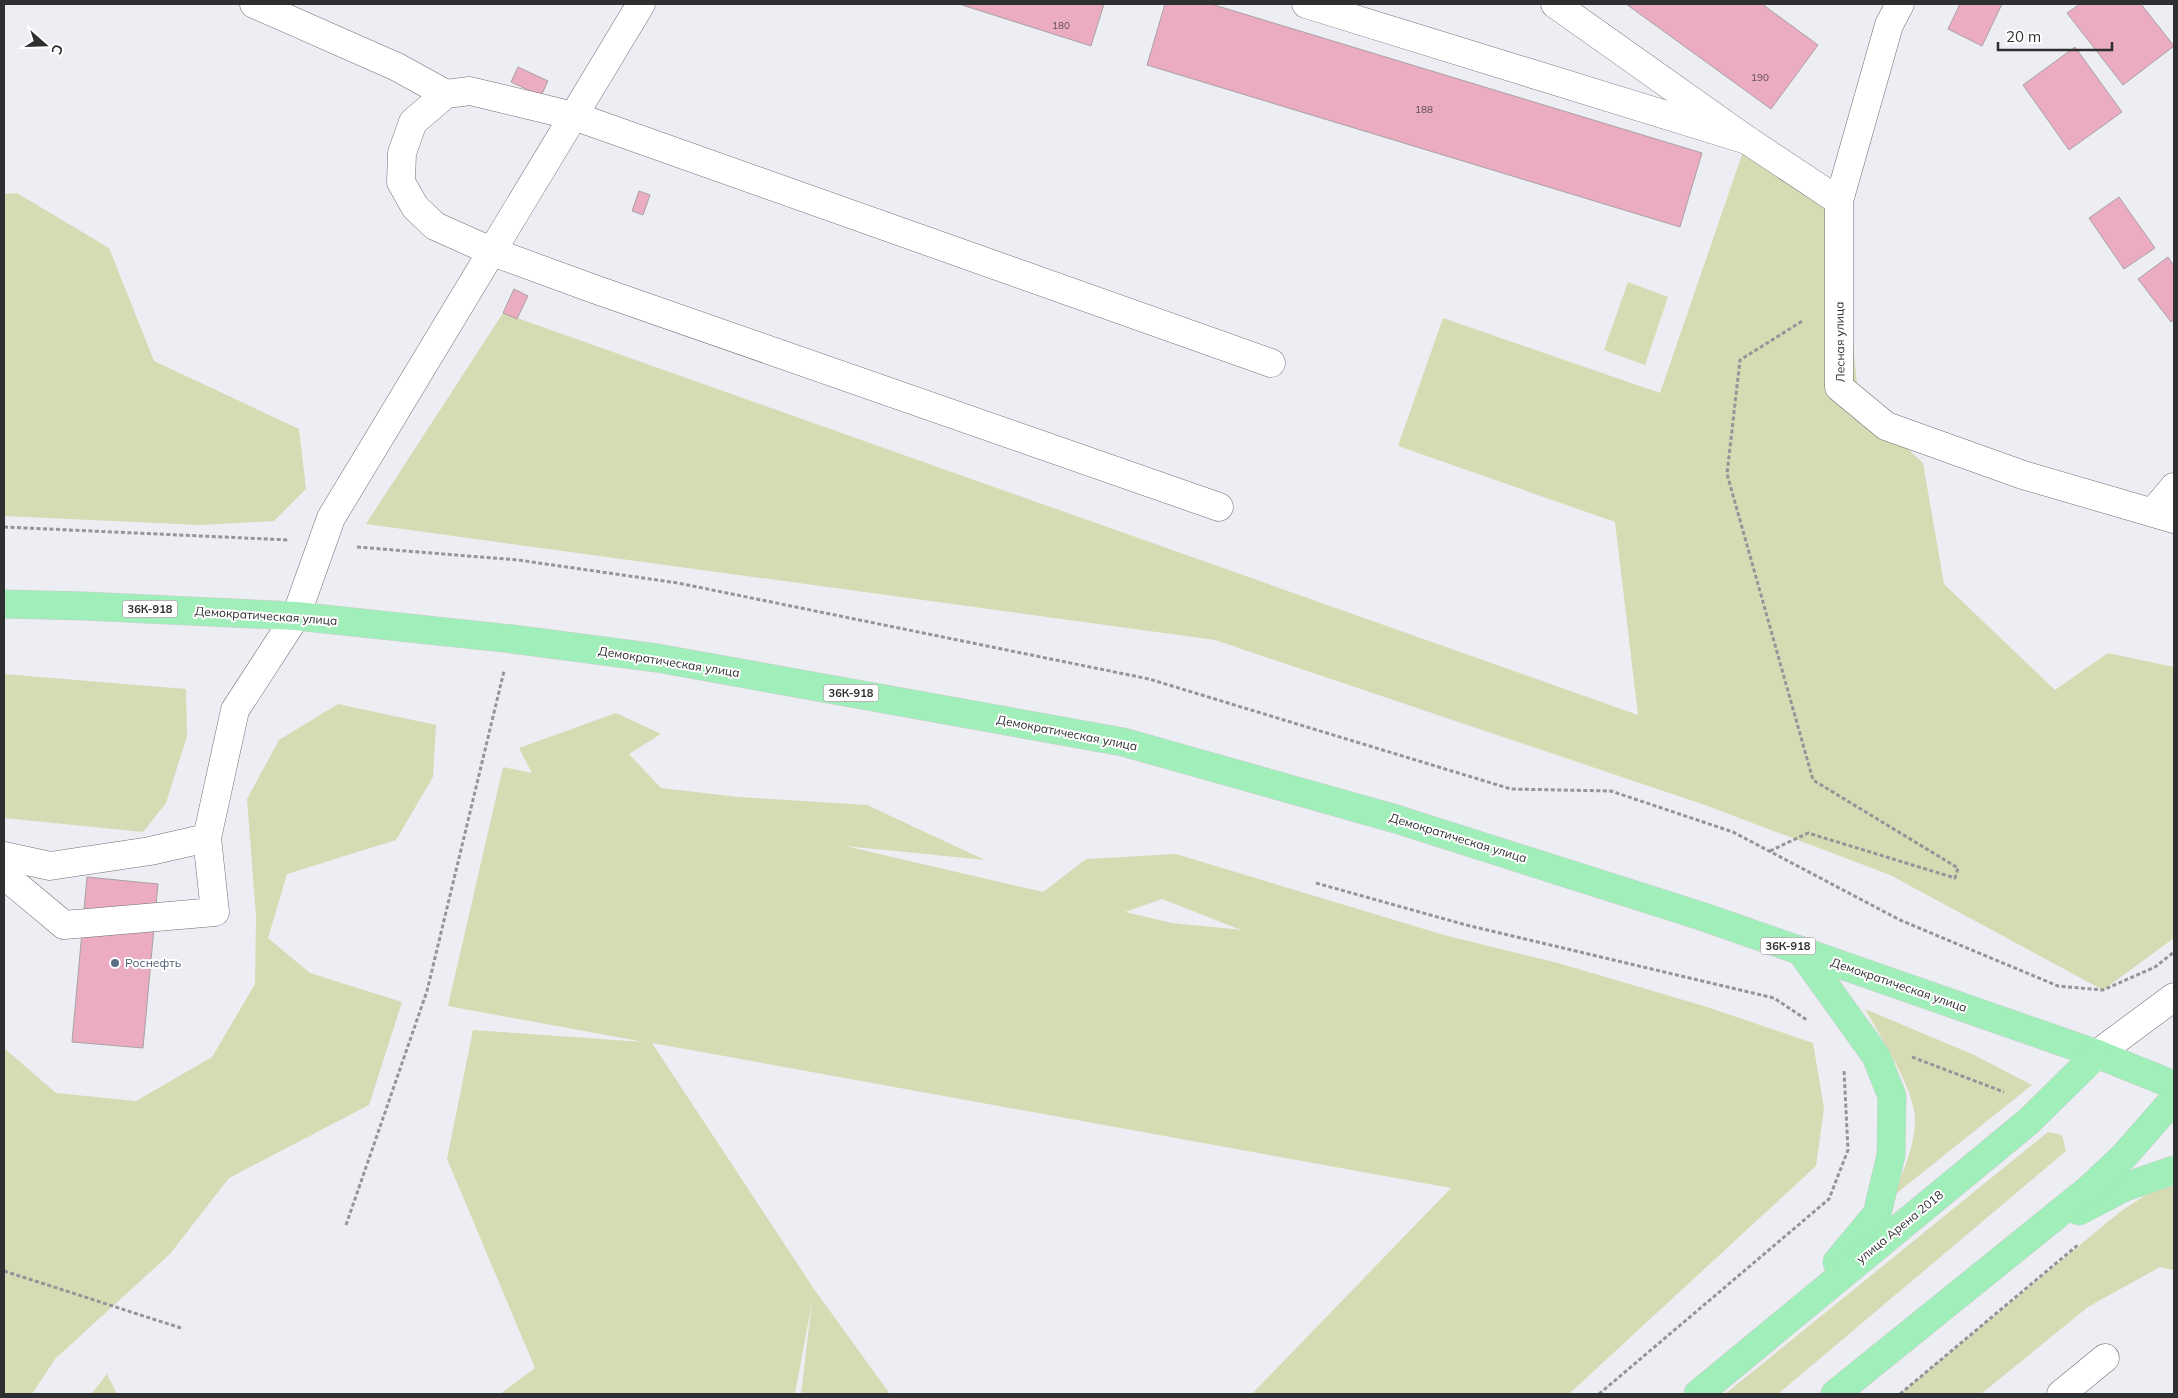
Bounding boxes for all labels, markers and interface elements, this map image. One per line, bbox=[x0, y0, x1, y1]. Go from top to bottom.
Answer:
house number: 180 bbox=[1052, 19, 1070, 32]
north arrow bbox=[20, 20, 70, 70]
scale bar bbox=[1998, 20, 2112, 52]
text: 20 m bbox=[2006, 27, 2041, 46]
text: С bbox=[47, 42, 67, 57]
house number: 190 bbox=[1751, 71, 1769, 84]
house number: 188 bbox=[1415, 103, 1433, 116]
street label: Лесная улица bbox=[1831, 301, 1848, 383]
road number: 36К-918 bbox=[122, 600, 178, 618]
street label: Демократическая улица bbox=[194, 603, 338, 628]
street label: Демократическая улица bbox=[597, 643, 741, 680]
road number: 36К-918 bbox=[824, 684, 878, 701]
street label: Демократическая улица bbox=[996, 712, 1139, 754]
street label: Демократическая улица bbox=[1388, 809, 1529, 866]
road number: 36К-918 bbox=[1760, 938, 1816, 954]
street label: Демократическая улица bbox=[1829, 954, 1969, 1015]
place label: Роснефть bbox=[125, 955, 182, 970]
marker: Роснефть bbox=[109, 957, 121, 969]
street label: улица Арена 2018 bbox=[1853, 1187, 1946, 1266]

